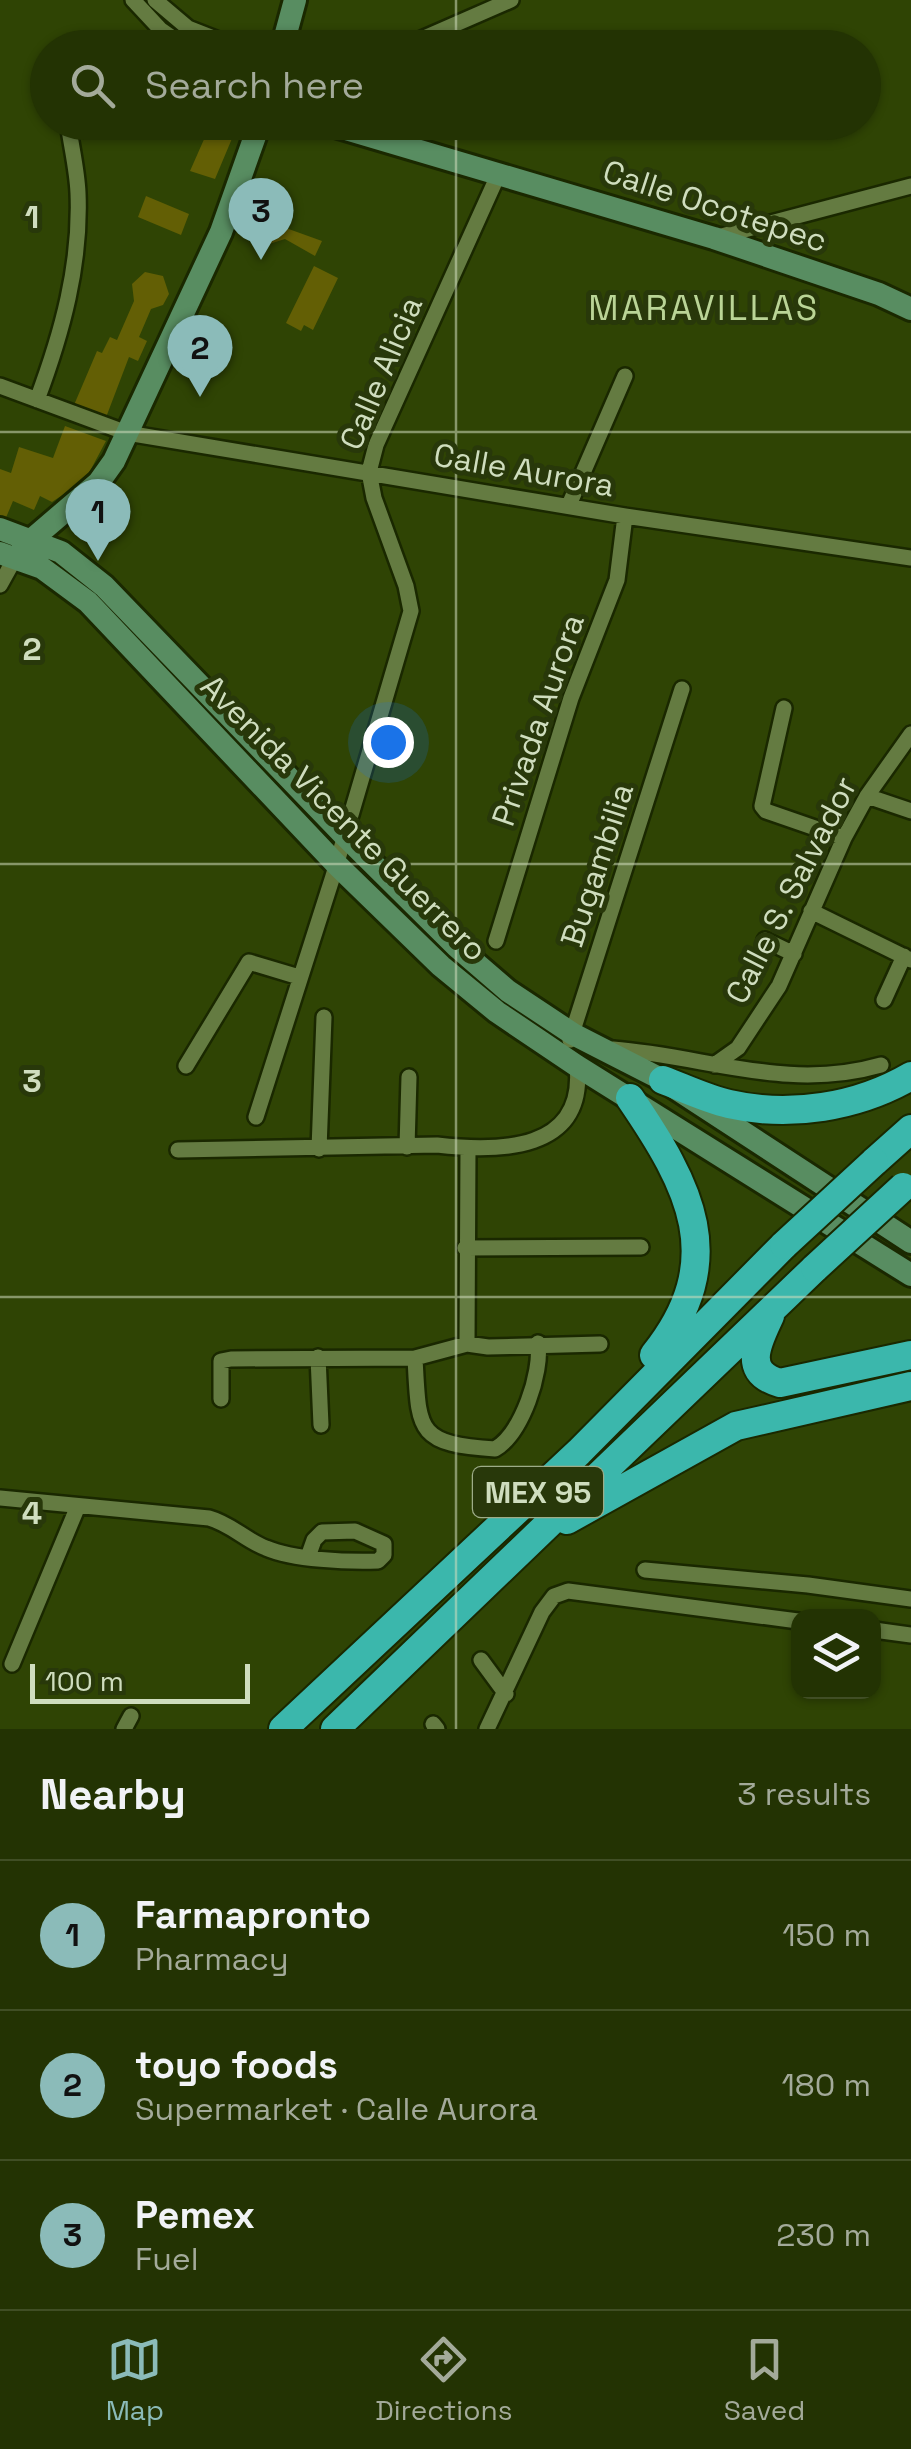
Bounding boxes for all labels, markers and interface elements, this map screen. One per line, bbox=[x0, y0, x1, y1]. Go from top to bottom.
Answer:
search box bbox=[30, 30, 881, 140]
icon: search bbox=[65, 58, 120, 113]
text: Search here bbox=[145, 61, 364, 109]
street label: Calle Ocotepec bbox=[598, 151, 832, 261]
pin: 3 bbox=[228, 178, 294, 260]
text: 1 bbox=[25, 197, 39, 237]
district label: MARAVILLAS bbox=[588, 286, 820, 330]
street label: Calle Alicia bbox=[331, 290, 431, 456]
pin: 2 bbox=[168, 314, 232, 397]
street label: Calle Aurora bbox=[431, 434, 617, 506]
pin: 1 bbox=[66, 478, 130, 561]
street label: Privada Aurora bbox=[483, 609, 593, 831]
text: 2 bbox=[22, 629, 42, 669]
street label: Avenida Vicente Guerrero bbox=[192, 666, 496, 970]
your location bbox=[363, 717, 414, 768]
street label: Calle S. Salvador bbox=[717, 770, 865, 1010]
street label: Bugambilia bbox=[552, 778, 642, 952]
text: 3 bbox=[22, 1061, 42, 1101]
road number: MEX 95 bbox=[473, 1467, 603, 1517]
text: 4 bbox=[22, 1493, 42, 1533]
map controls bbox=[791, 1609, 881, 1699]
button: layers bbox=[791, 1609, 881, 1699]
scale bar bbox=[30, 1659, 250, 1704]
text: 100 m bbox=[45, 1663, 124, 1699]
text: Nearby bbox=[40, 1768, 186, 1821]
text: 3 results bbox=[737, 1774, 871, 1814]
text: Farmapronto bbox=[135, 1891, 371, 1939]
text: 1 bbox=[65, 1915, 80, 1955]
text: 150 m bbox=[782, 1915, 871, 1955]
text: Pharmacy bbox=[135, 1939, 289, 1979]
text: toyo foods bbox=[135, 2041, 338, 2089]
text: 2 bbox=[63, 2065, 82, 2105]
text: 180 m bbox=[781, 2065, 871, 2105]
text: Supermarket · Calle Aurora bbox=[135, 2089, 538, 2129]
text: Pemex bbox=[135, 2191, 255, 2239]
text: 3 bbox=[63, 2215, 82, 2255]
text: 230 m bbox=[776, 2215, 871, 2255]
text: Fuel bbox=[135, 2239, 199, 2279]
tab: Map bbox=[106, 2332, 164, 2428]
tab: Directions bbox=[375, 2332, 512, 2428]
tab: Saved bbox=[724, 2332, 805, 2428]

